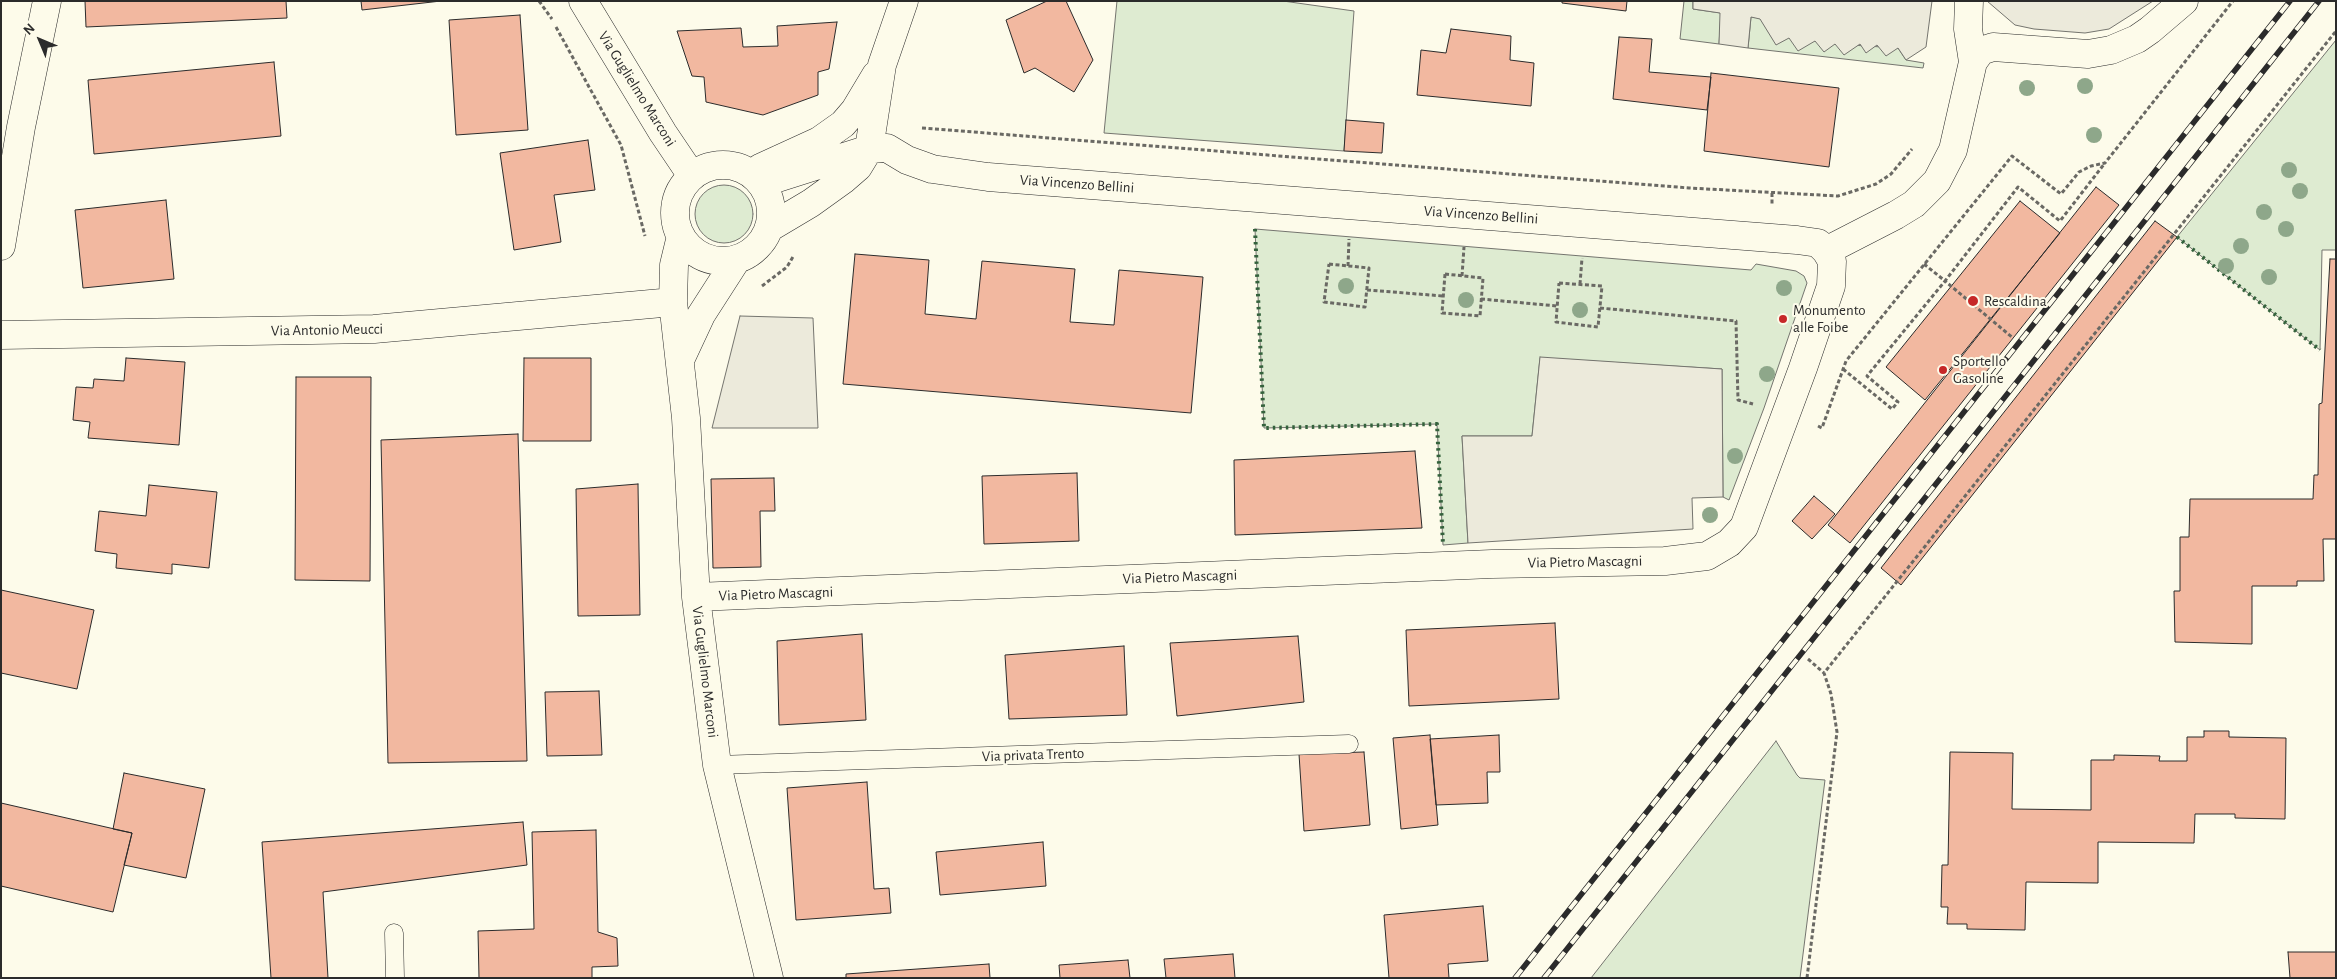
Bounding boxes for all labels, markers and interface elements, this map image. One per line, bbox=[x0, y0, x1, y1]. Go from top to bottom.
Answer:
north arrow bbox=[15, 15, 65, 65]
text: N bbox=[21, 21, 38, 38]
street label: Via Guglielmo Marconi bbox=[594, 28, 680, 150]
street label: Via Vincenzo Bellini bbox=[1019, 171, 1135, 197]
street label: Via Vincenzo Bellini bbox=[1423, 202, 1539, 228]
place label: Rescaldina bbox=[1984, 292, 2047, 310]
marker: Rescaldina bbox=[1966, 294, 1980, 308]
place label: Monumento alle Foibe bbox=[1793, 301, 1866, 336]
marker: Monumento alle Foibe bbox=[1777, 313, 1789, 325]
street label: Via Antonio Meucci bbox=[271, 320, 383, 340]
place label: Sportello Gasoline bbox=[1953, 352, 2006, 387]
marker: Sportello Gasoline bbox=[1937, 364, 1949, 376]
street label: Via Pietro Mascagni bbox=[1528, 552, 1642, 572]
street label: Via Pietro Mascagni bbox=[1122, 566, 1238, 588]
street label: Via Pietro Mascagni bbox=[718, 583, 834, 605]
street label: Via Guglielmo Marconi bbox=[688, 605, 722, 739]
street label: Via privata Trento bbox=[981, 744, 1085, 766]

